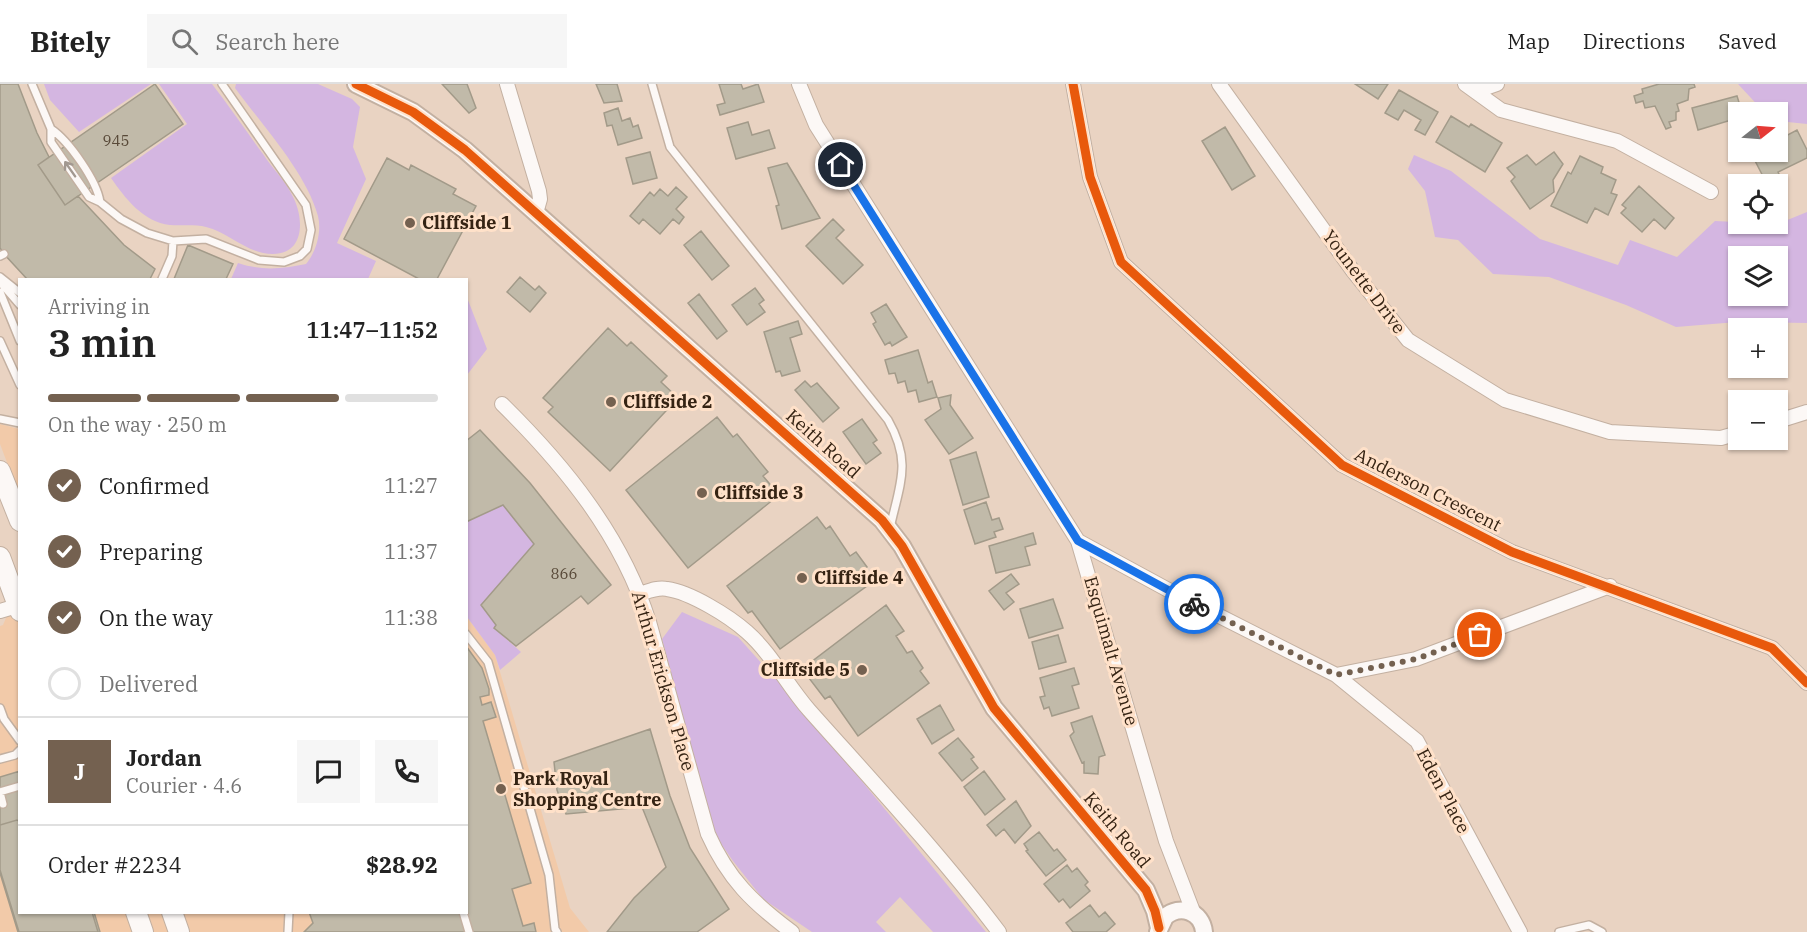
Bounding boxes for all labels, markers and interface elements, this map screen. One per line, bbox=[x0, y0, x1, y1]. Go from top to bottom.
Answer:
search box bbox=[147, 14, 567, 68]
text: Bitely bbox=[30, 23, 111, 60]
icon: search bbox=[168, 25, 201, 58]
text: Search here bbox=[216, 27, 339, 56]
text: Map bbox=[1507, 27, 1550, 55]
text: Directions bbox=[1583, 27, 1685, 55]
text: Saved bbox=[1718, 27, 1777, 55]
north arrow bbox=[1728, 102, 1788, 162]
map controls bbox=[1728, 102, 1788, 450]
house number: 945 bbox=[102, 131, 130, 150]
pin bbox=[815, 139, 866, 190]
icon: home bbox=[824, 148, 857, 181]
one-way arrow bbox=[64, 162, 76, 178]
button: locate bbox=[1728, 174, 1788, 234]
place label: Cliffside 1 bbox=[422, 211, 512, 234]
marker: Cliffside 1 bbox=[403, 216, 417, 230]
street label: Younette Drive bbox=[1318, 225, 1411, 338]
button: layers bbox=[1728, 246, 1788, 306]
text: Arriving in bbox=[48, 293, 150, 320]
text: 11:47–11:52 bbox=[306, 315, 438, 344]
text: 3 min bbox=[48, 317, 156, 368]
button: + bbox=[1728, 318, 1788, 378]
place label: Cliffside 2 bbox=[623, 390, 712, 413]
button: − bbox=[1728, 390, 1788, 450]
marker: Cliffside 2 bbox=[604, 395, 618, 409]
street label: Keith Road bbox=[781, 404, 865, 483]
text: On the way · 250 m bbox=[48, 411, 227, 438]
street label: Anderson Crescent bbox=[1351, 443, 1505, 536]
icon: check bbox=[48, 469, 81, 502]
text: Confirmed bbox=[99, 471, 210, 500]
text: 11:27 bbox=[384, 472, 438, 499]
place label: Cliffside 3 bbox=[714, 481, 803, 504]
marker: Cliffside 3 bbox=[695, 486, 709, 500]
icon: check bbox=[48, 535, 81, 568]
text: Preparing bbox=[99, 537, 203, 566]
text: 11:37 bbox=[384, 538, 438, 565]
house number: 866 bbox=[550, 564, 578, 583]
place label: Cliffside 4 bbox=[814, 566, 904, 589]
marker: Cliffside 4 bbox=[795, 571, 809, 585]
street label: Esquimalt Avenue bbox=[1079, 574, 1144, 728]
courier bbox=[1164, 574, 1224, 634]
street label: Arthur Erickson Place bbox=[627, 588, 700, 774]
icon: bike bbox=[1178, 588, 1211, 621]
icon: check bbox=[48, 601, 81, 634]
text: On the way bbox=[99, 603, 213, 632]
text: 11:38 bbox=[384, 604, 438, 631]
pin bbox=[1454, 609, 1505, 660]
icon: bag bbox=[1463, 618, 1496, 651]
place label: Cliffside 5 bbox=[761, 658, 850, 681]
marker: Cliffside 5 bbox=[855, 663, 869, 677]
text: Delivered bbox=[99, 669, 198, 698]
button: chat bbox=[297, 740, 360, 803]
button: phone bbox=[375, 740, 438, 803]
text: Jordan bbox=[126, 743, 202, 772]
street label: Eden Place bbox=[1411, 744, 1475, 837]
text: J bbox=[74, 757, 85, 786]
place label: Park Royal Shopping Centre bbox=[513, 767, 662, 811]
text: Courier · 4.6 bbox=[126, 772, 242, 799]
marker: Park Royal Shopping Centre bbox=[494, 782, 508, 796]
street label: Keith Road bbox=[1079, 787, 1156, 872]
text: Order #2234 bbox=[48, 850, 182, 879]
text: $28.92 bbox=[366, 850, 438, 879]

